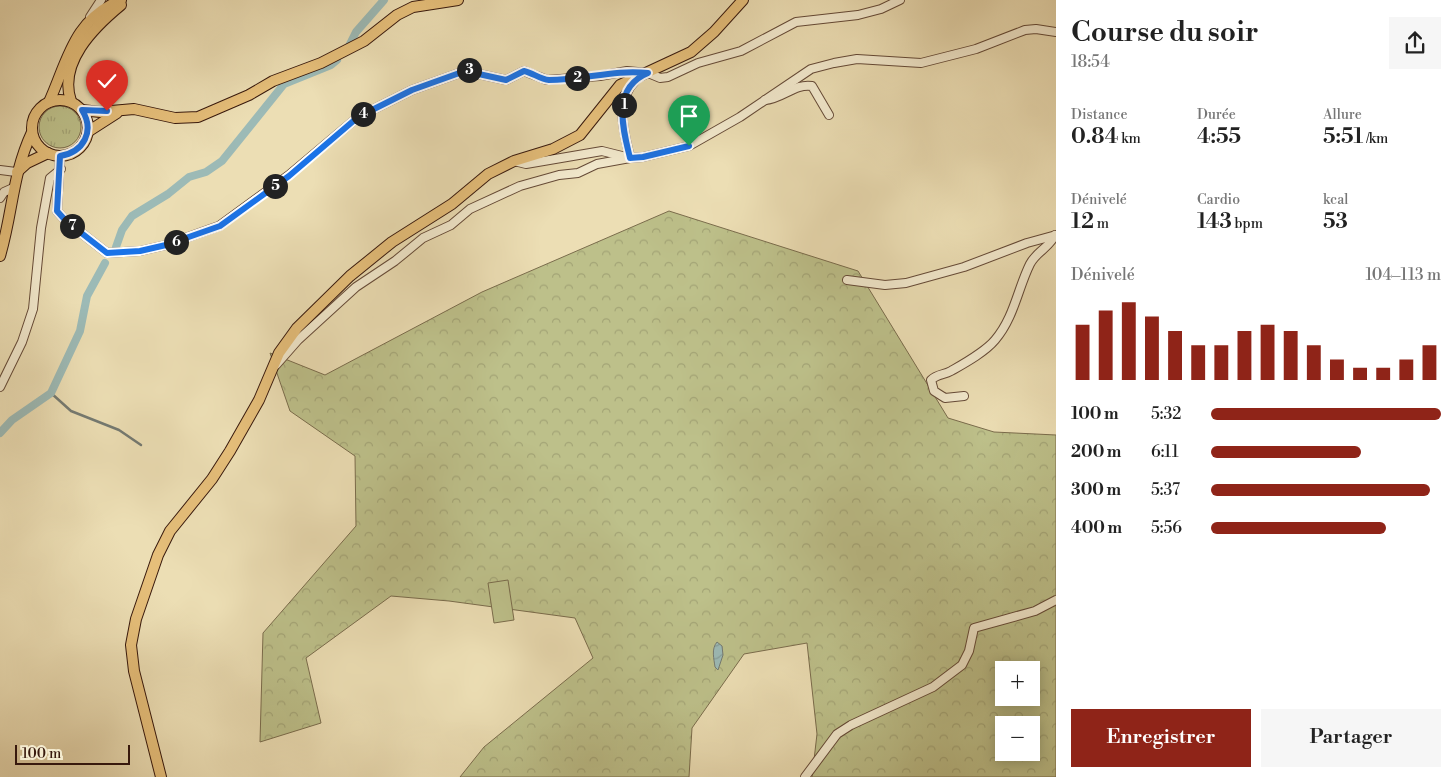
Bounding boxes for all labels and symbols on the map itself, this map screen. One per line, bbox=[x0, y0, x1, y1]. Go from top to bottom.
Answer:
pin: 3 bbox=[456, 58, 482, 82]
pin bbox=[86, 60, 128, 111]
pin: 2 bbox=[564, 66, 590, 90]
pin: 1 bbox=[612, 92, 636, 118]
pin bbox=[668, 95, 710, 146]
pin: 4 bbox=[350, 102, 376, 126]
pin: 5 bbox=[262, 174, 288, 198]
pin: 7 bbox=[60, 214, 84, 238]
pin: 6 bbox=[164, 230, 188, 254]
scale bar bbox=[15, 742, 130, 765]

